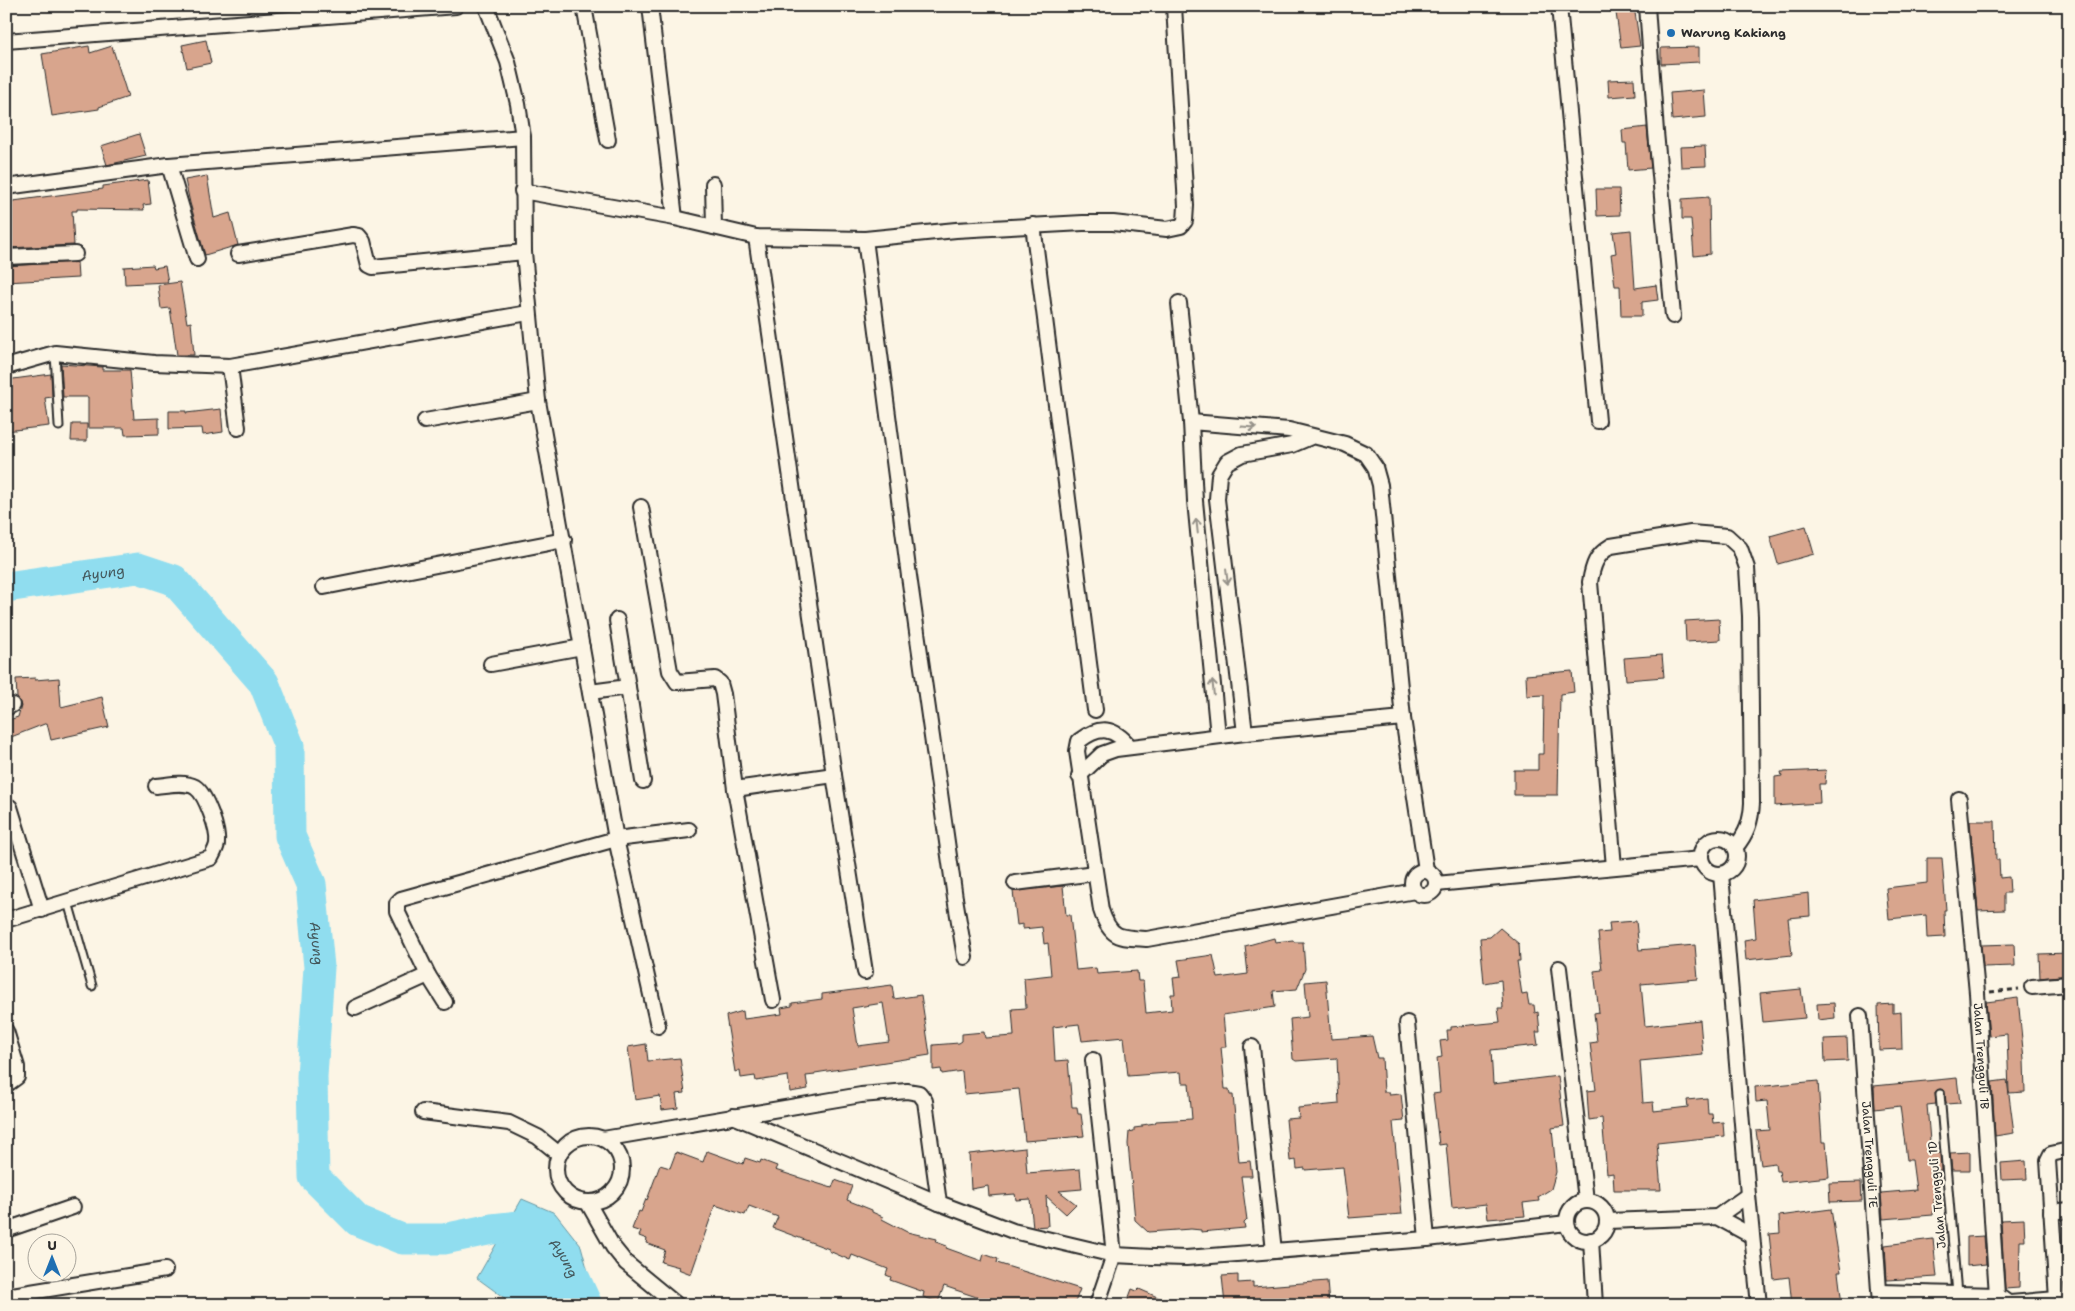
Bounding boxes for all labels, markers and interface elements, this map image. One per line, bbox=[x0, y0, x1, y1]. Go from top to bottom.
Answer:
place label: Warung Kakiang bbox=[1681, 25, 1786, 41]
marker: Warung Kakiang bbox=[1665, 27, 1677, 39]
one-way arrow bbox=[1241, 422, 1257, 431]
one-way arrow bbox=[1192, 518, 1202, 534]
water label: Ayung bbox=[80, 561, 126, 585]
one-way arrow bbox=[1222, 569, 1232, 585]
one-way arrow bbox=[1208, 680, 1218, 696]
water label: Ayung bbox=[306, 921, 328, 966]
street label: Jalan Trengguli 1B bbox=[1970, 1002, 1993, 1110]
street label: Jalan Trengguli 1E bbox=[1858, 1101, 1881, 1209]
street label: Jalan Trengguli 1D bbox=[1924, 1141, 1950, 1249]
north arrow bbox=[28, 1234, 78, 1284]
water label: Ayung bbox=[545, 1235, 582, 1281]
text: U bbox=[47, 1236, 57, 1254]

